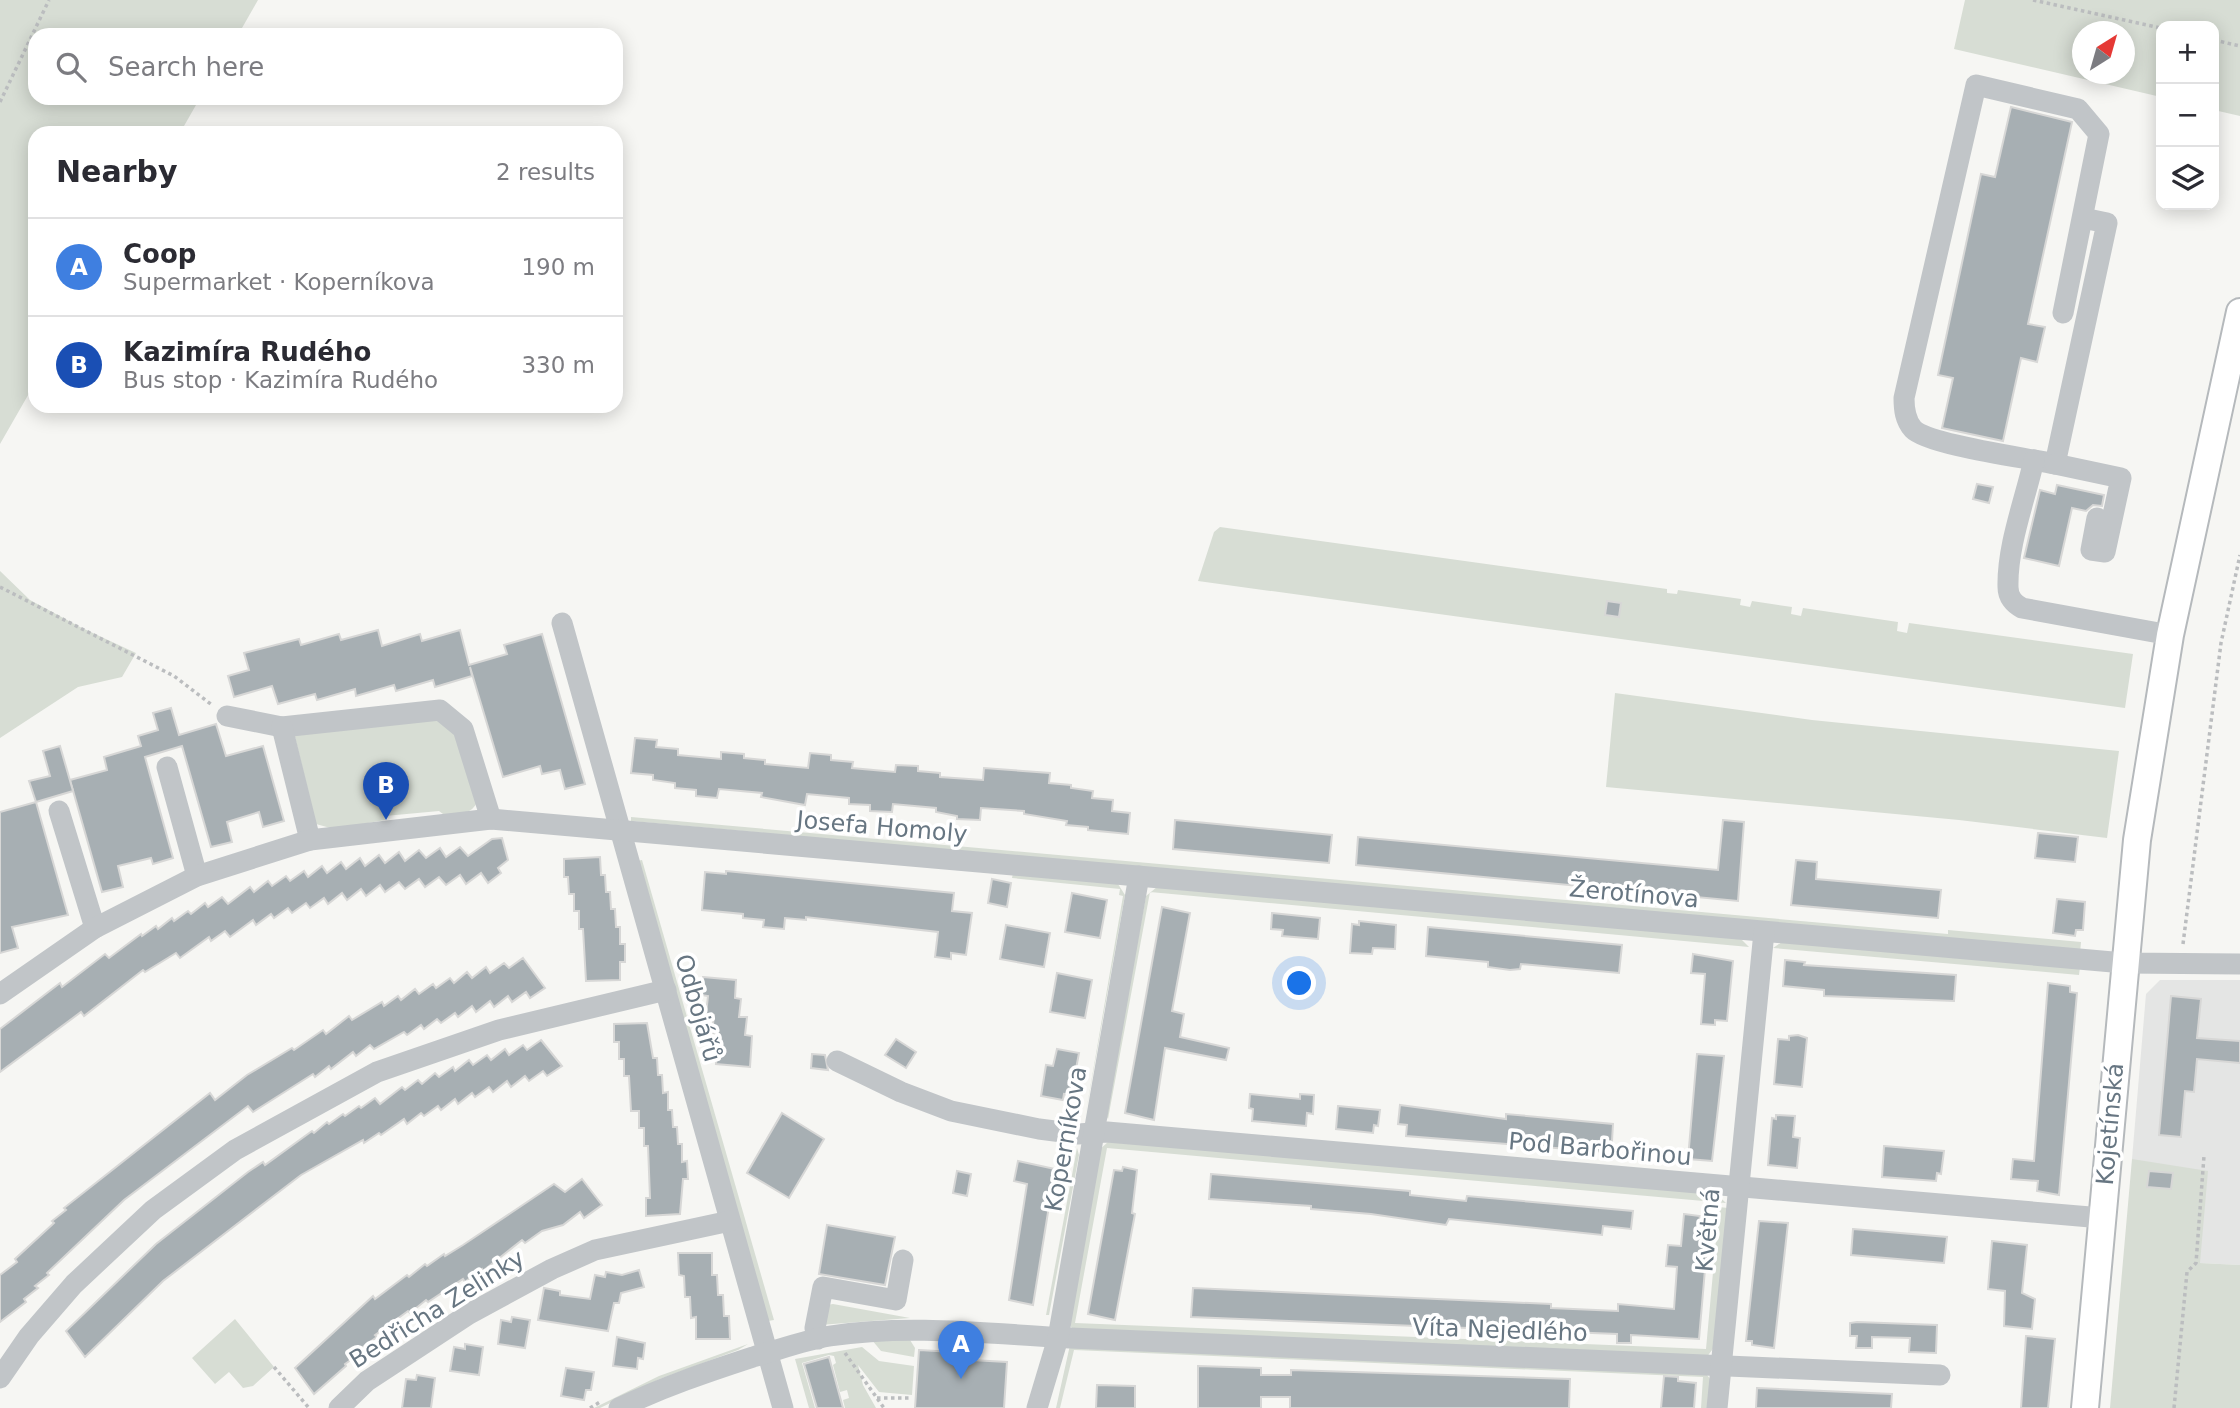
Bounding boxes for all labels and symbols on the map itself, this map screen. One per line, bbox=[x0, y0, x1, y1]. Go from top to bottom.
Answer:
north arrow bbox=[2072, 21, 2135, 84]
pin: B bbox=[363, 762, 409, 820]
street label: Josefa Homoly bbox=[793, 805, 969, 848]
street label: Žerotínova bbox=[1568, 873, 1700, 914]
street label: Odbojářů bbox=[669, 951, 727, 1065]
your location bbox=[1282, 966, 1316, 1000]
street label: Kojetínská bbox=[2091, 1062, 2129, 1186]
street label: Koperníkova bbox=[1039, 1064, 1093, 1214]
street label: Pod Barbořinou bbox=[1507, 1127, 1693, 1171]
street label: Květná bbox=[1690, 1187, 1726, 1273]
street label: Bedřicha Zelinky bbox=[344, 1244, 530, 1374]
street label: Víta Nejedlého bbox=[1412, 1313, 1588, 1347]
pin: A bbox=[938, 1321, 984, 1379]

